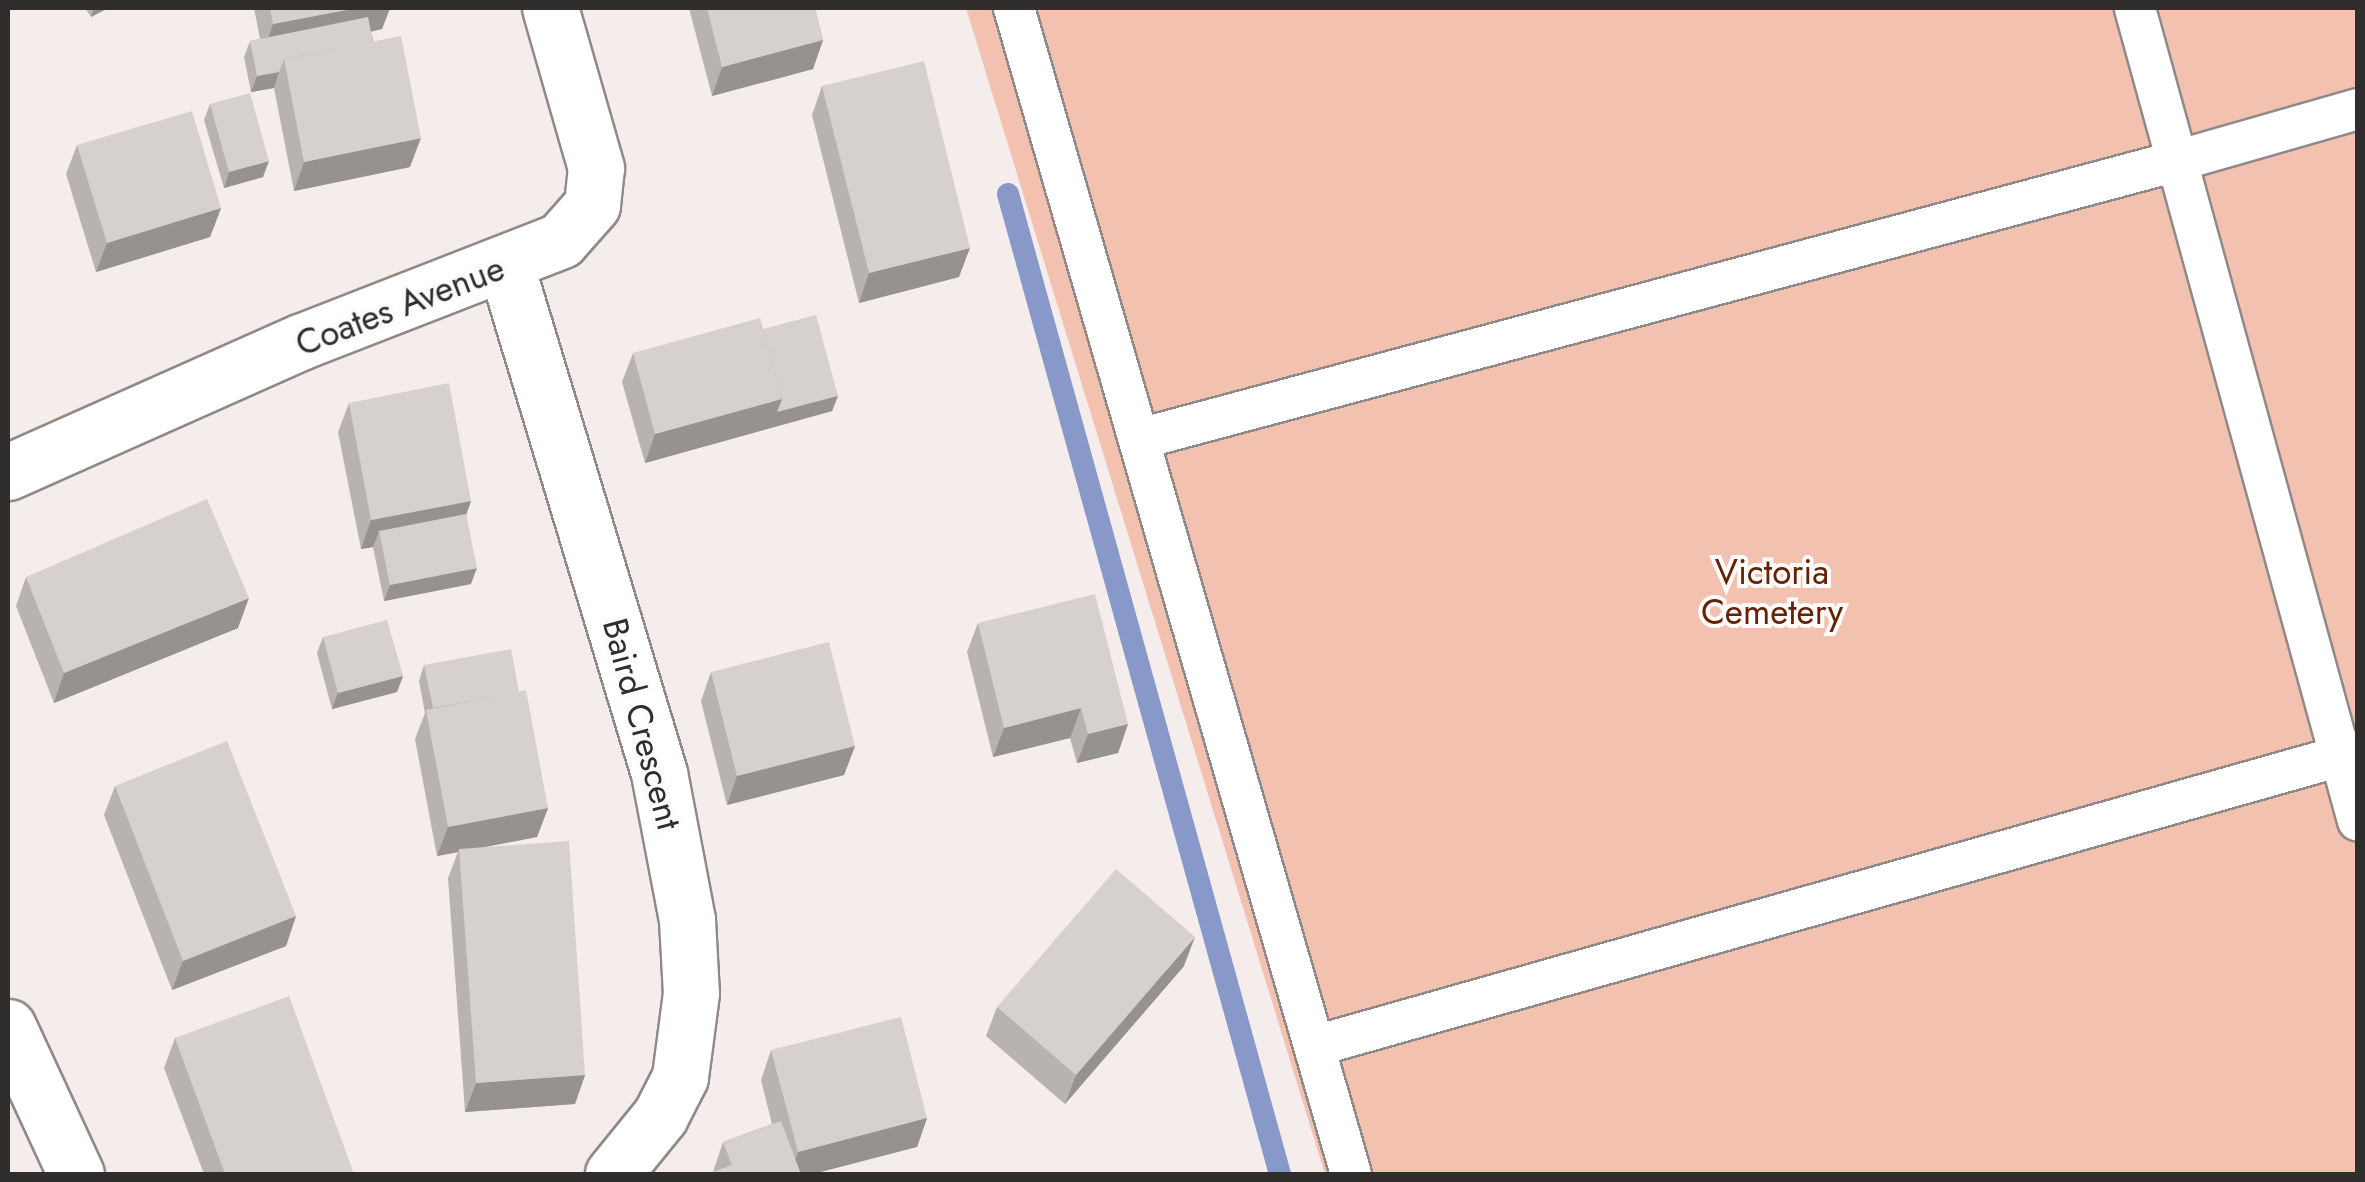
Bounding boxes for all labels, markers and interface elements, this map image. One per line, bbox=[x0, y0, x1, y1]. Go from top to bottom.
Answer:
street label: Coates Avenue bbox=[290, 247, 510, 365]
park label: Victoria Cemetery bbox=[1701, 551, 1843, 633]
street label: Baird Crescent bbox=[594, 614, 690, 834]

